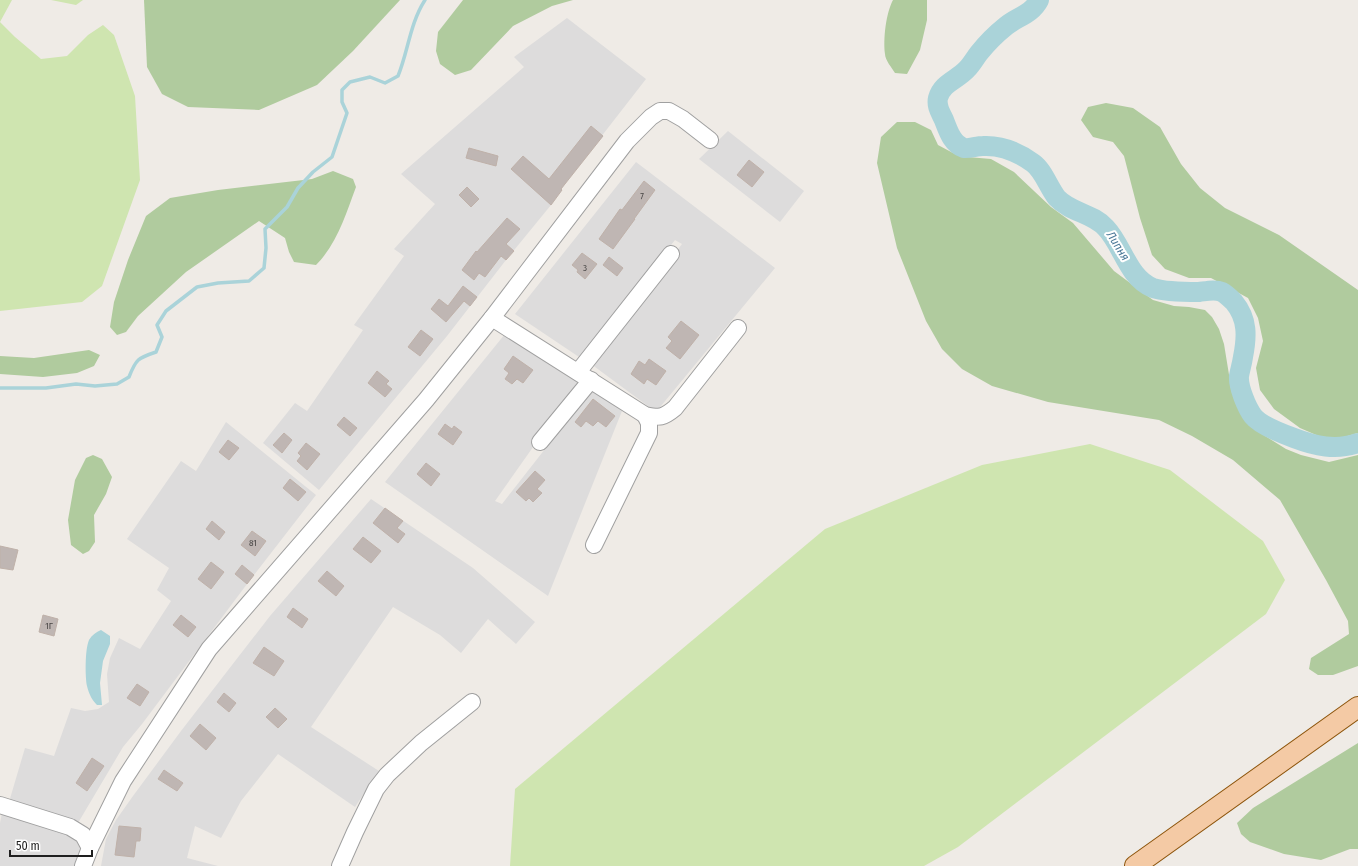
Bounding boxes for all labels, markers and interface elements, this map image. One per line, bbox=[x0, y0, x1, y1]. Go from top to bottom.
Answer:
house number: 7 bbox=[640, 191, 644, 201]
water label: Липня bbox=[1103, 228, 1132, 263]
house number: 3 bbox=[583, 263, 587, 273]
house number: 81 bbox=[249, 538, 257, 548]
house number: 1Г bbox=[45, 621, 54, 631]
scale bar bbox=[10, 832, 92, 858]
text: 50 m bbox=[16, 839, 40, 853]

